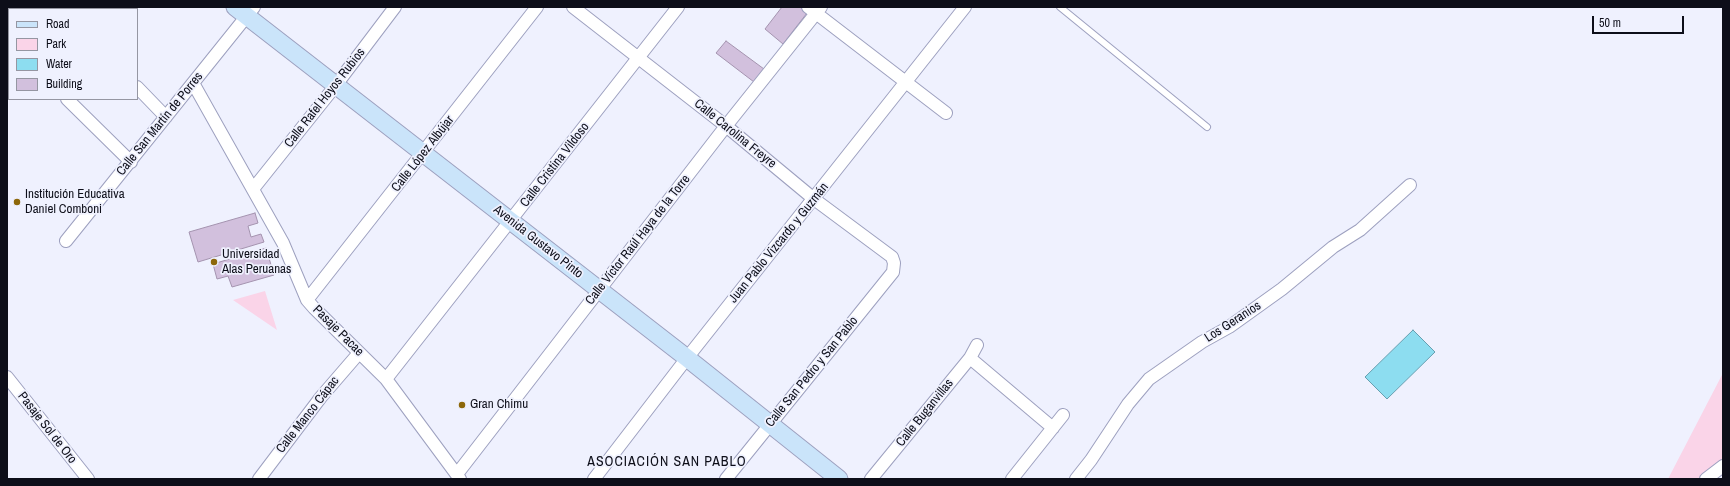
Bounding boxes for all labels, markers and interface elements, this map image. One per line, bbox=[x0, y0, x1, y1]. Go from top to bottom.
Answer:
legend bbox=[8, 8, 138, 100]
scale bar bbox=[1594, 8, 1686, 34]
text: 50 m bbox=[1599, 15, 1621, 31]
text: Road bbox=[46, 16, 70, 32]
text: Park bbox=[46, 36, 66, 52]
street label: Calle Rafel Hoyos Rubios bbox=[281, 45, 369, 151]
text: Water bbox=[46, 56, 72, 72]
street label: Calle San Martín de Porres bbox=[113, 69, 207, 179]
text: Building bbox=[46, 76, 82, 92]
street label: Calle Carolina Freyre bbox=[691, 96, 779, 172]
street label: Calle López Albújar bbox=[388, 113, 458, 195]
street label: Calle Cristina Vildoso bbox=[517, 120, 593, 210]
street label: Calle Víctor Raúl Haya de la Torre bbox=[582, 172, 694, 308]
street label: Juan Pablo Vizcardo y Guzmán bbox=[726, 180, 832, 306]
place label: Institución Educativa Daniel Comboni bbox=[25, 187, 125, 218]
marker: Institución Educativa Daniel Comboni bbox=[12, 197, 22, 207]
street label: Avenida Gustavo Pinto bbox=[490, 202, 586, 282]
place label: Universidad Alas Peruanas bbox=[222, 247, 291, 278]
marker: Universidad Alas Peruanas bbox=[209, 257, 219, 267]
street label: Los Geranios bbox=[1202, 298, 1264, 346]
street label: Pasaje Pacae bbox=[309, 302, 367, 360]
street label: Calle San Pedro y San Pablo bbox=[762, 313, 862, 431]
street label: Calle Manco Cápac bbox=[273, 374, 343, 456]
street label: Calle Buganvillas bbox=[893, 376, 957, 450]
street label: Pasaje Sol de Oro bbox=[14, 389, 80, 467]
place label: Gran Chimu bbox=[470, 397, 528, 413]
marker: Gran Chimu bbox=[457, 400, 467, 410]
district label: ASOCIACIÓN SAN PABLO bbox=[587, 454, 747, 470]

